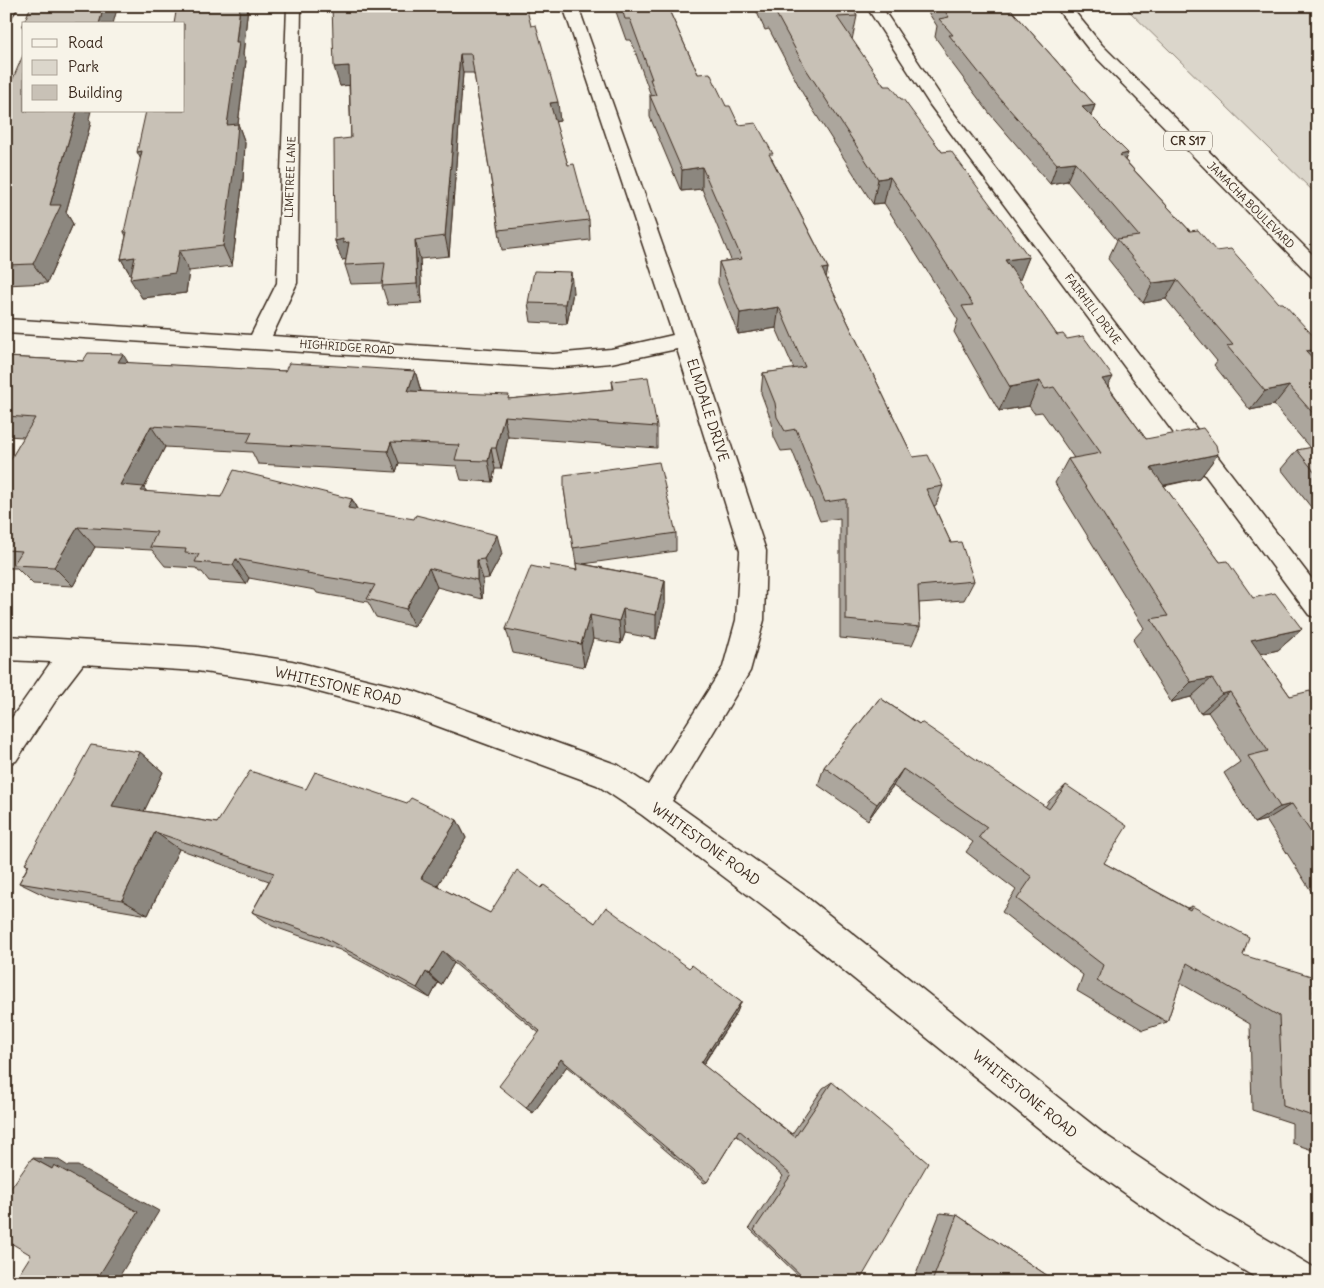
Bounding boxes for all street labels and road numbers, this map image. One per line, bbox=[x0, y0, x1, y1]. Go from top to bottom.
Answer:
road number: CR S17 bbox=[1164, 132, 1212, 150]
street label: LIMETREE LANE bbox=[282, 136, 298, 218]
street label: JAMACHA BOULEVARD bbox=[1204, 158, 1298, 252]
street label: FAIRHILL DRIVE bbox=[1062, 271, 1124, 347]
street label: HIGHRIDGE ROAD bbox=[299, 337, 395, 357]
street label: ELMDALE DRIVE bbox=[683, 356, 733, 464]
street label: WHITESTONE ROAD bbox=[273, 663, 403, 709]
street label: WHITESTONE ROAD bbox=[648, 799, 764, 889]
street label: WHITESTONE ROAD bbox=[969, 1046, 1081, 1142]

